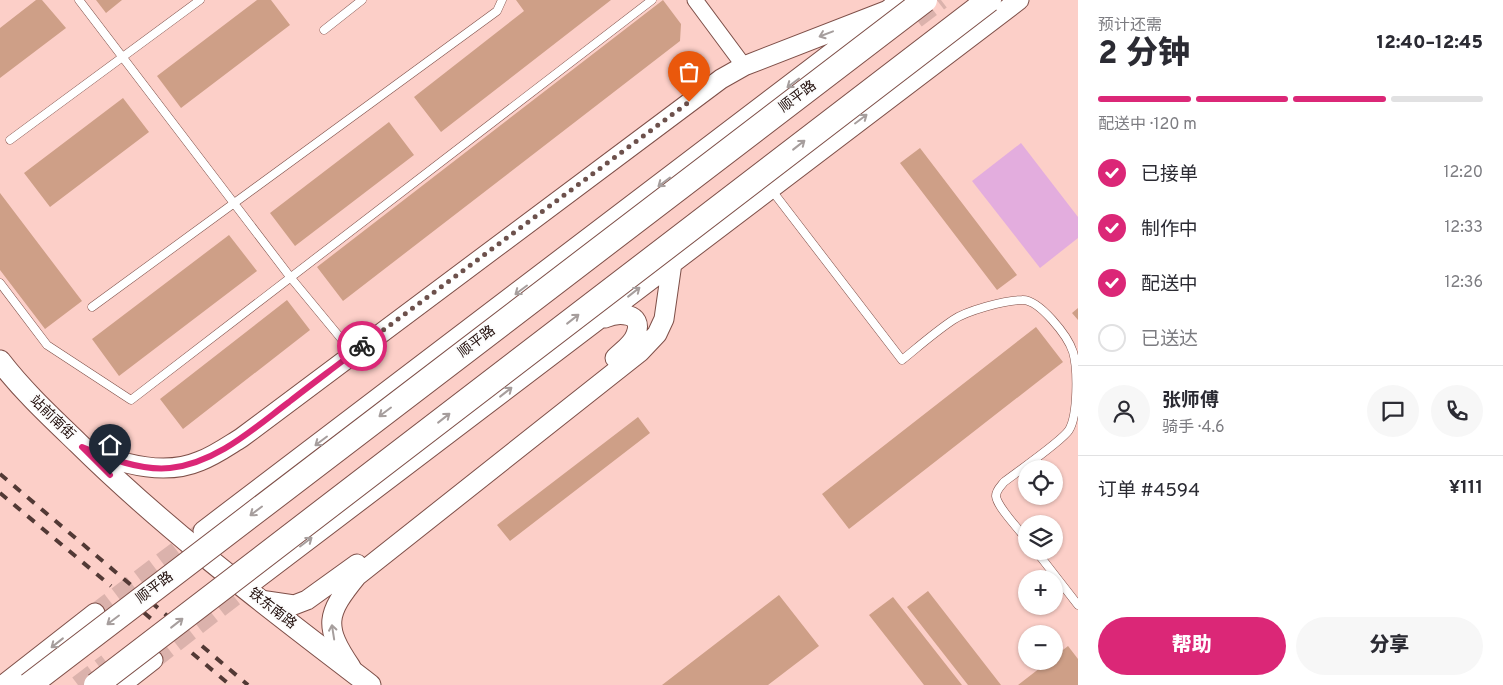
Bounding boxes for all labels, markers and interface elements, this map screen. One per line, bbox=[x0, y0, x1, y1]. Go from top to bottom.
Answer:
text: 预计还需 bbox=[1098, 16, 1162, 36]
one-way arrow bbox=[819, 30, 834, 39]
text: 12:40–12:45 bbox=[1376, 31, 1483, 55]
text: 2 分钟 bbox=[1098, 35, 1190, 75]
pin bbox=[668, 51, 710, 102]
icon: bag bbox=[675, 58, 703, 86]
street label: 顺平路 bbox=[776, 78, 820, 116]
one-way arrow bbox=[786, 78, 800, 88]
one-way arrow bbox=[854, 114, 868, 124]
text: 配送中 · 120 m bbox=[1098, 115, 1197, 135]
one-way arrow bbox=[792, 140, 805, 151]
icon: check bbox=[1098, 159, 1126, 187]
text: 已接单 bbox=[1141, 163, 1198, 187]
text: 12:20 bbox=[1444, 163, 1483, 183]
one-way arrow bbox=[658, 176, 671, 187]
icon: check bbox=[1098, 214, 1126, 242]
text: 制作中 bbox=[1141, 218, 1198, 242]
text: 12:33 bbox=[1444, 218, 1483, 238]
icon: check bbox=[1098, 269, 1126, 297]
text: 配送中 bbox=[1141, 273, 1198, 297]
text: 12:36 bbox=[1444, 273, 1483, 293]
one-way arrow bbox=[514, 285, 528, 295]
one-way arrow bbox=[627, 287, 640, 298]
one-way arrow bbox=[566, 314, 580, 324]
courier bbox=[337, 321, 387, 371]
street label: 顺平路 bbox=[455, 323, 499, 361]
text: 已送达 bbox=[1141, 328, 1198, 352]
icon: bike bbox=[348, 332, 376, 360]
button: person bbox=[1098, 385, 1150, 437]
button: chat bbox=[1367, 385, 1419, 437]
button: phone bbox=[1431, 385, 1483, 437]
one-way arrow bbox=[499, 386, 512, 397]
text: 张师傅 bbox=[1162, 389, 1219, 413]
street label: 站前南街 bbox=[26, 392, 79, 444]
one-way arrow bbox=[379, 407, 392, 418]
one-way arrow bbox=[437, 413, 451, 423]
text: 骑手 · 4.6 bbox=[1162, 418, 1225, 438]
pin bbox=[89, 424, 131, 475]
icon: home bbox=[96, 431, 124, 459]
one-way arrow bbox=[314, 436, 328, 446]
map controls bbox=[1018, 460, 1063, 670]
button: locate bbox=[1018, 460, 1063, 505]
text: ¥111 bbox=[1449, 476, 1483, 500]
text: 订单 #4594 bbox=[1098, 479, 1200, 503]
one-way arrow bbox=[249, 506, 263, 516]
button: layers bbox=[1018, 515, 1063, 560]
one-way arrow bbox=[299, 537, 313, 547]
street label: 顺平路 bbox=[133, 569, 177, 607]
button: + bbox=[1018, 570, 1063, 615]
street label: 铁东南路 bbox=[245, 585, 299, 633]
one-way arrow bbox=[107, 615, 120, 626]
button: 帮助 bbox=[1098, 617, 1286, 675]
button: 分享 bbox=[1296, 617, 1483, 675]
one-way arrow bbox=[170, 618, 183, 629]
one-way arrow bbox=[328, 624, 338, 640]
button: − bbox=[1018, 625, 1063, 670]
one-way arrow bbox=[50, 638, 63, 649]

